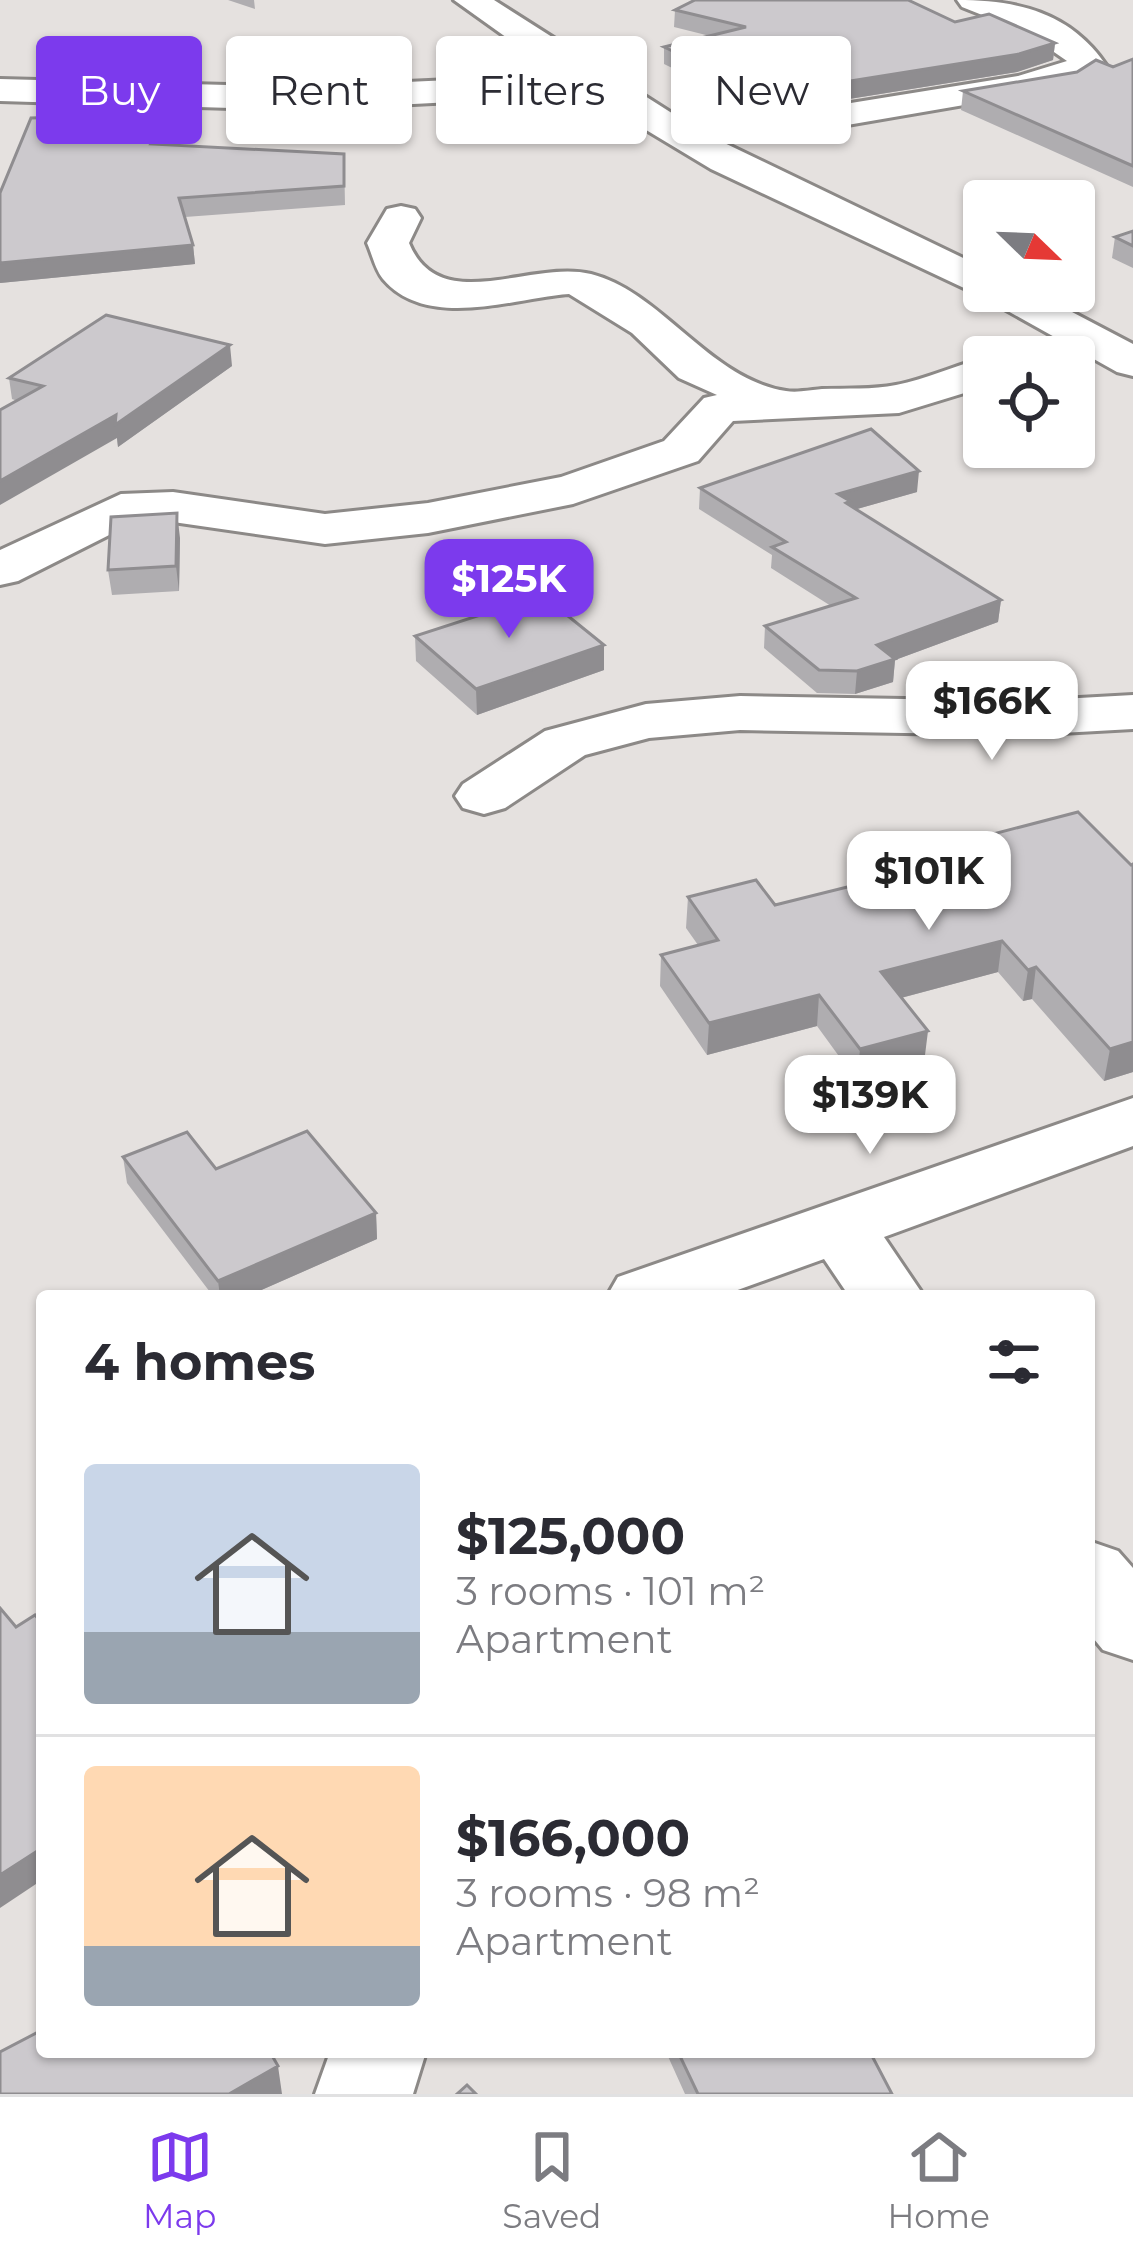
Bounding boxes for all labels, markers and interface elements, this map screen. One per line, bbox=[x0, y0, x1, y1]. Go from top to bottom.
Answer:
chip: Buy bbox=[36, 36, 202, 144]
chip: Rent bbox=[226, 36, 412, 144]
chip: Filters bbox=[436, 36, 647, 144]
chip: New bbox=[671, 36, 851, 144]
north arrow bbox=[963, 180, 1095, 312]
map controls bbox=[963, 180, 1095, 468]
button: locate bbox=[963, 336, 1095, 468]
pin: $125K bbox=[425, 539, 593, 641]
text: $125K bbox=[452, 554, 566, 602]
pin: $166K bbox=[908, 661, 1076, 763]
text: $166K bbox=[933, 676, 1051, 724]
pin: $101K bbox=[845, 831, 1013, 933]
text: $101K bbox=[874, 846, 984, 894]
pin: $139K bbox=[786, 1055, 954, 1157]
text: $139K bbox=[812, 1070, 928, 1118]
icon: filters bbox=[981, 1329, 1047, 1395]
text: 4 homes bbox=[84, 1331, 315, 1393]
text: $125,000 bbox=[456, 1505, 685, 1567]
icon: home bbox=[180, 1512, 324, 1656]
text: 3 rooms · 101 m² bbox=[456, 1567, 765, 1615]
text: Apartment bbox=[456, 1615, 672, 1663]
text: $166,000 bbox=[456, 1807, 690, 1869]
icon: home bbox=[180, 1814, 324, 1958]
text: 3 rooms · 98 m² bbox=[456, 1869, 760, 1917]
text: Apartment bbox=[456, 1917, 672, 1965]
tab: Map bbox=[143, 2124, 216, 2236]
tab: Saved bbox=[502, 2124, 602, 2236]
tab: Home bbox=[888, 2124, 990, 2236]

